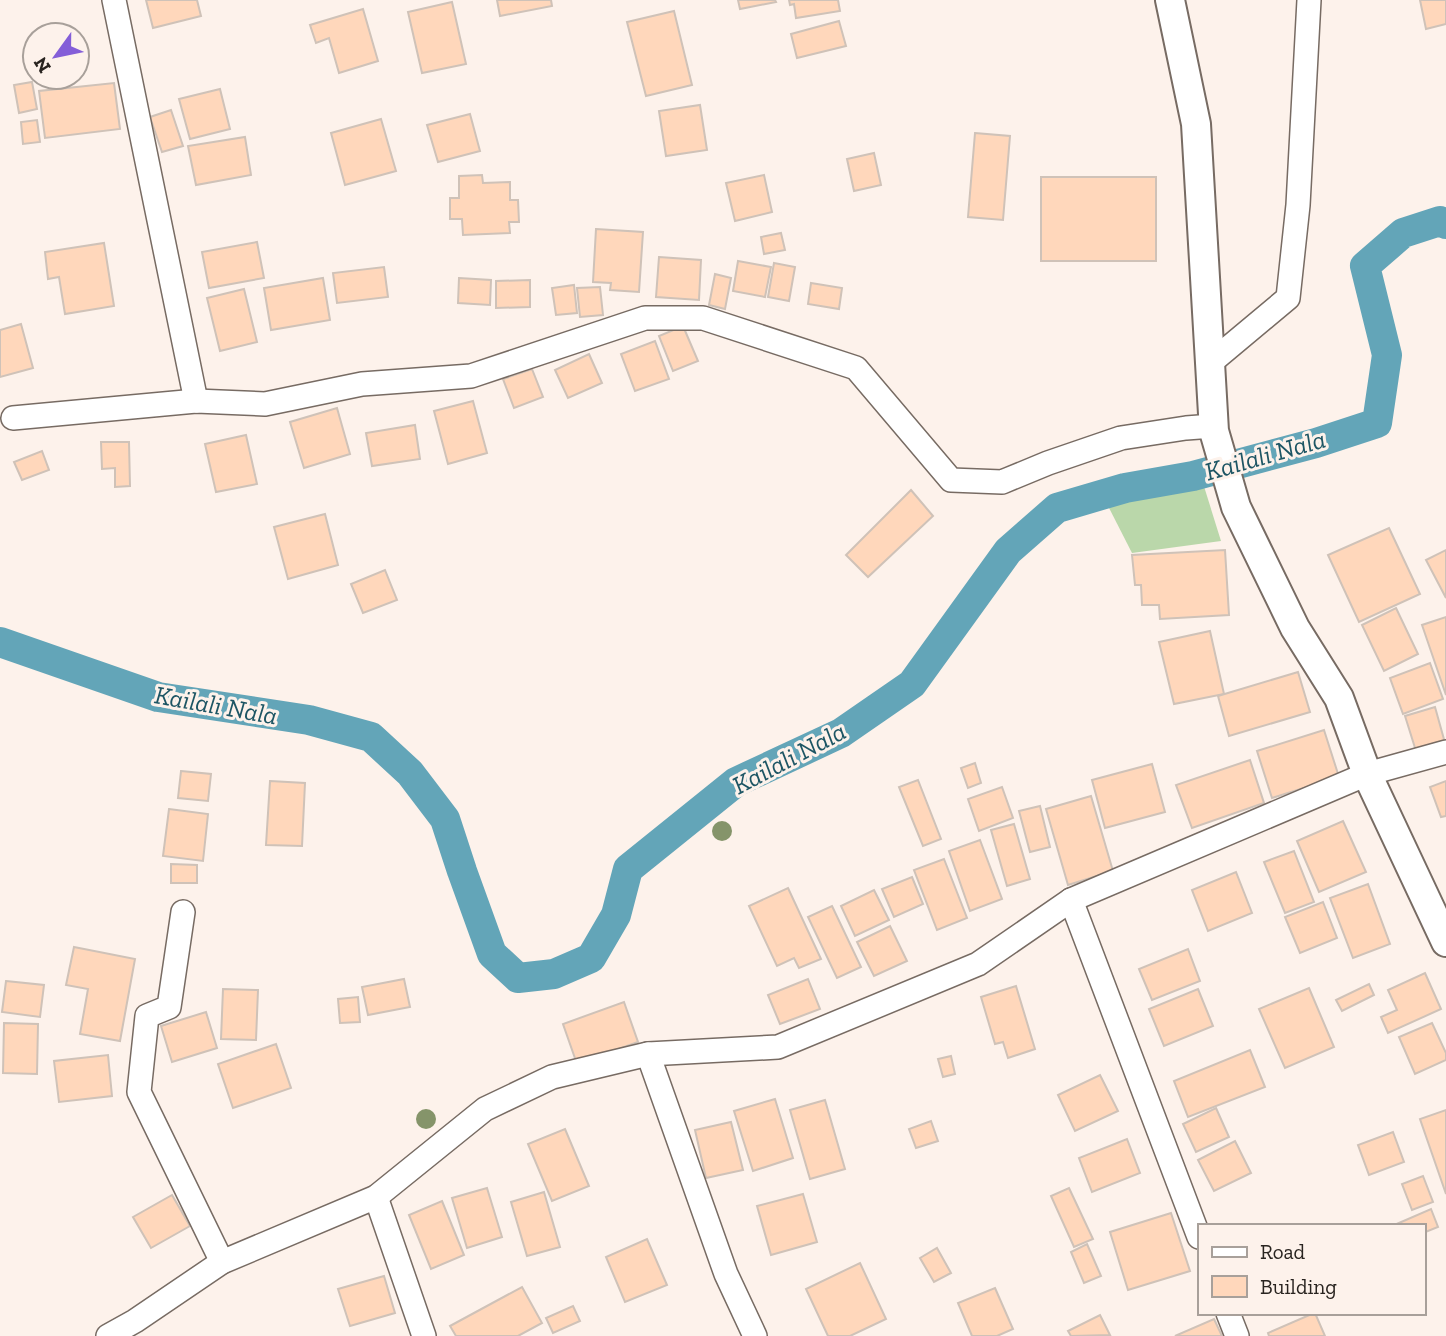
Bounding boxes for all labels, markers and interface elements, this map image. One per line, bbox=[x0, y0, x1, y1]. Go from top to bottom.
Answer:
north arrow bbox=[21, 21, 91, 91]
text: N bbox=[29, 53, 56, 77]
water label: Kailali Nala bbox=[1201, 423, 1329, 487]
water label: Kailali Nala bbox=[152, 678, 280, 732]
water label: Kailali Nala bbox=[727, 715, 851, 801]
legend bbox=[1198, 1224, 1425, 1315]
text: Road bbox=[1260, 1239, 1306, 1264]
text: Building bbox=[1260, 1274, 1337, 1299]

